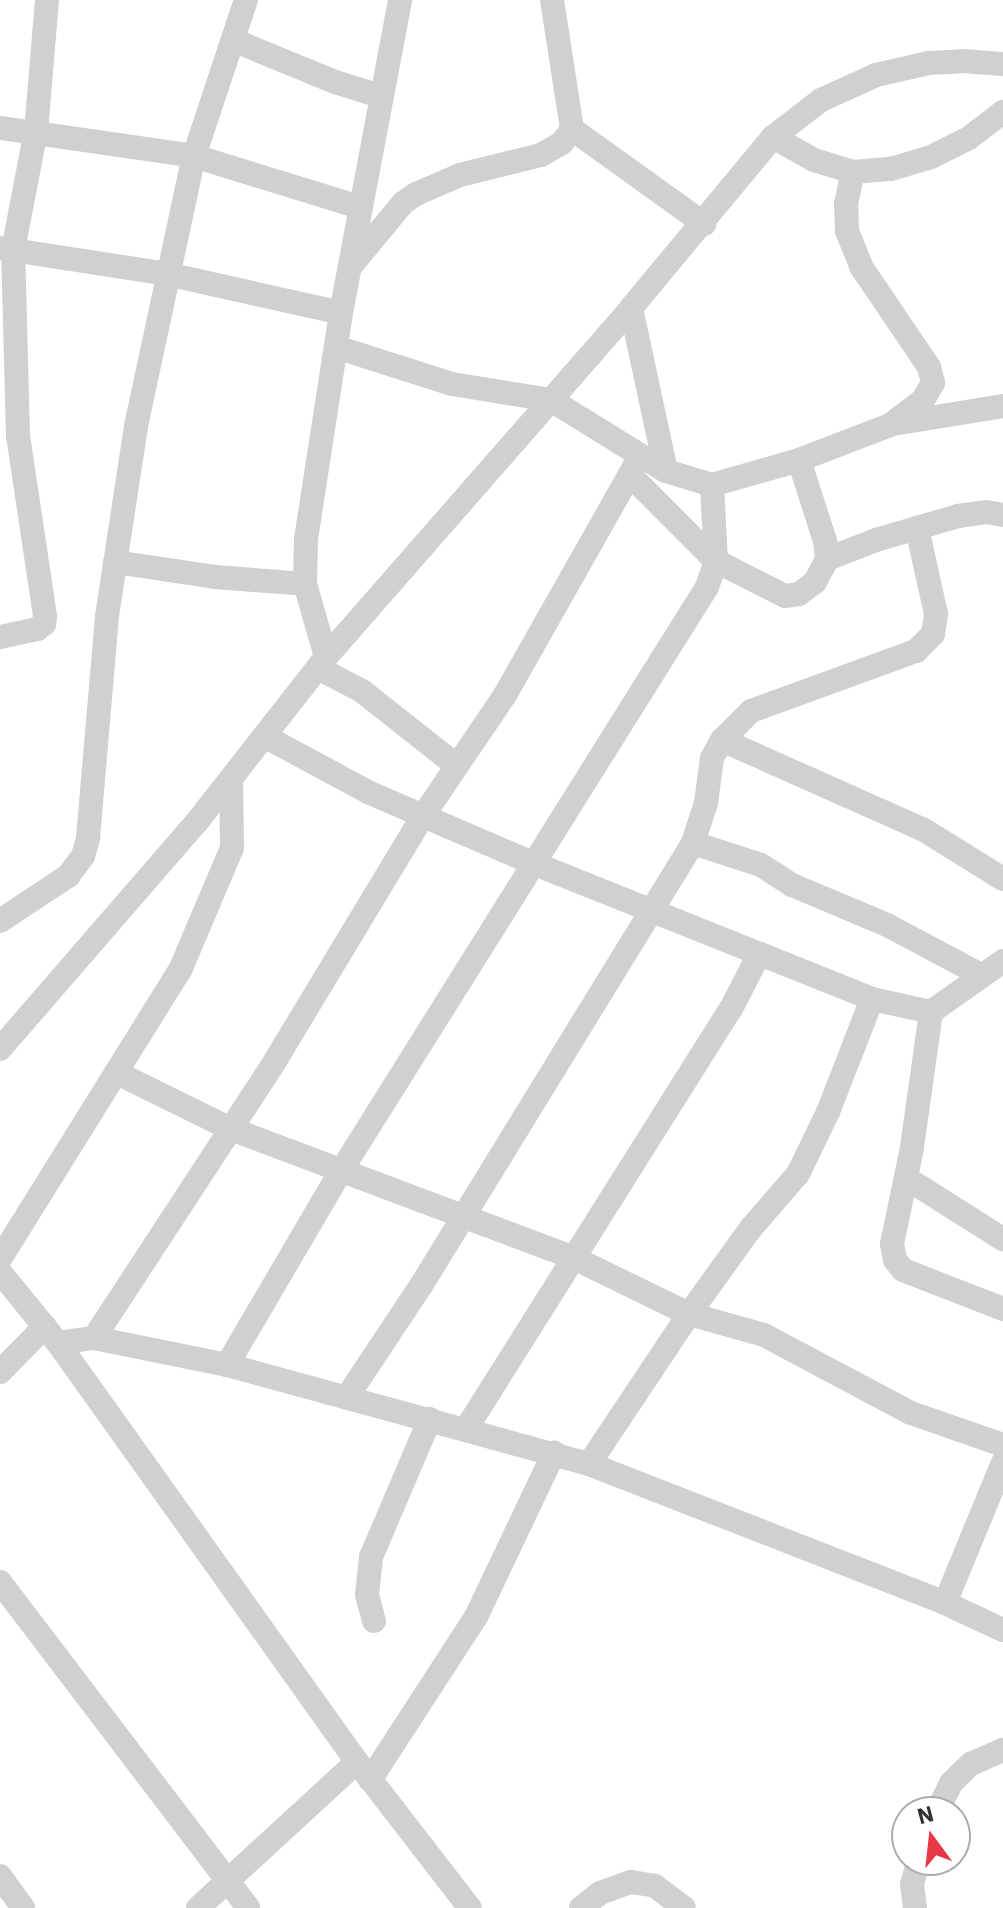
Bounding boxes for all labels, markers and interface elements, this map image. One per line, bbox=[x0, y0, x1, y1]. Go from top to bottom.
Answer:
north arrow bbox=[891, 1796, 971, 1876]
text: N bbox=[914, 1798, 937, 1830]

